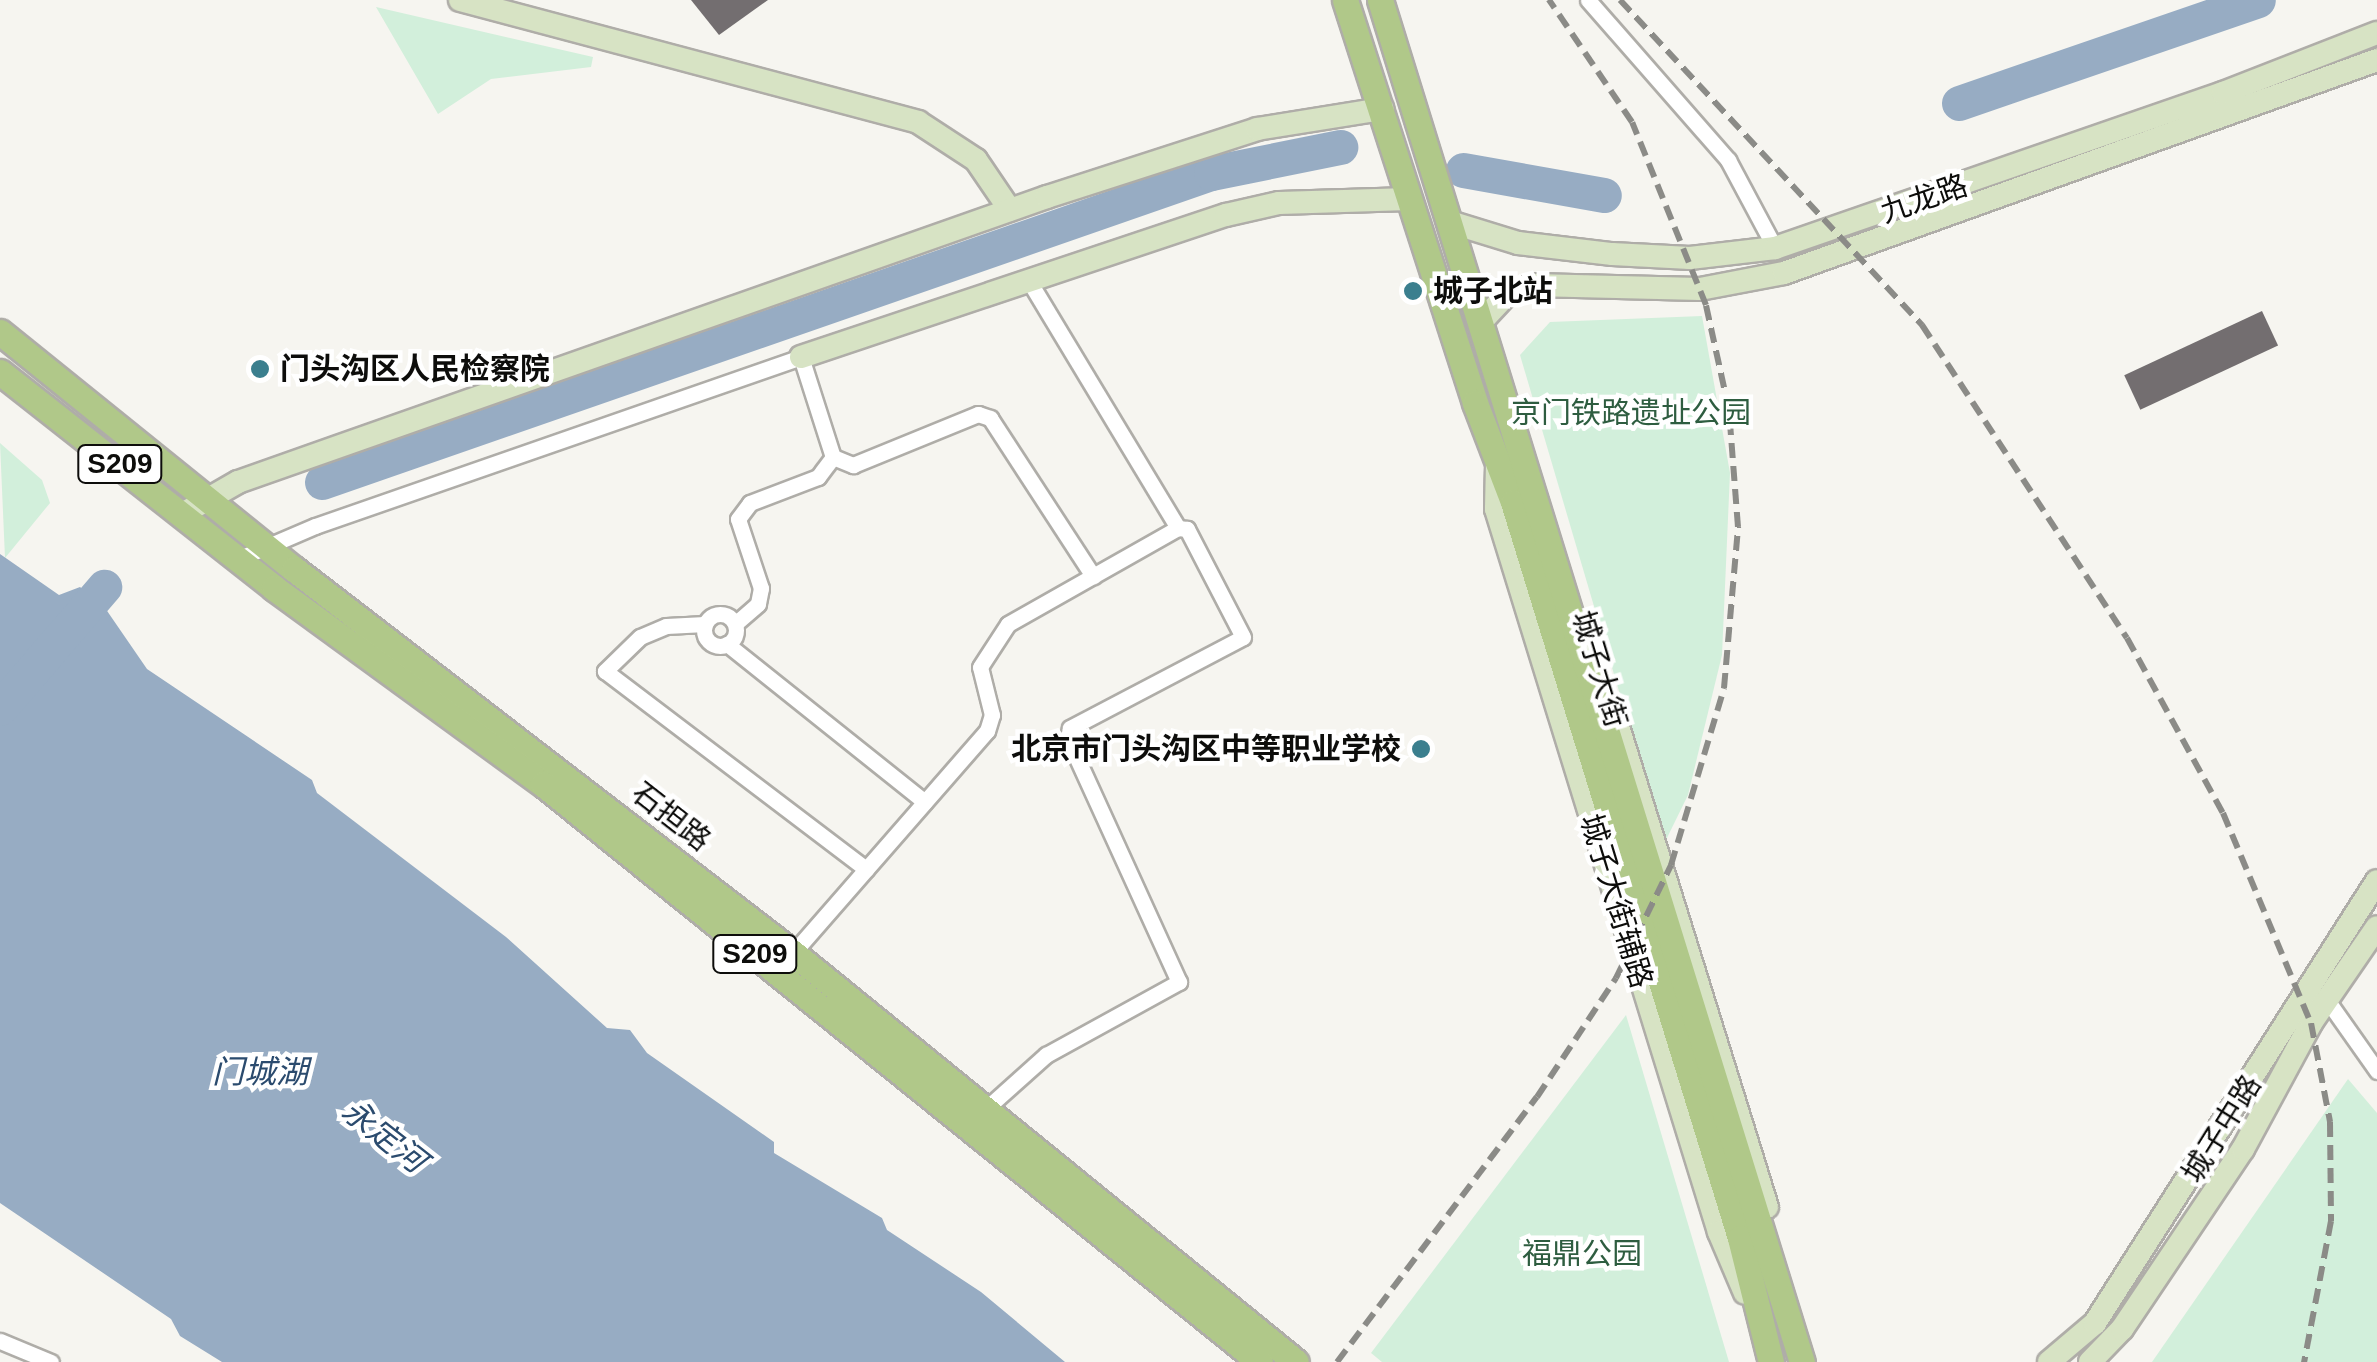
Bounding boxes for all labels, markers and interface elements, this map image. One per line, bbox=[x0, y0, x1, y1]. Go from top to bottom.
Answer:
street label: 九龙路 bbox=[1876, 167, 1972, 231]
place label: 城子北站 bbox=[1433, 273, 1553, 309]
marker: 城子北站 bbox=[1402, 280, 1424, 302]
place label: 门头沟区人民检察院 bbox=[280, 351, 550, 387]
marker: 门头沟区人民检察院 bbox=[249, 358, 271, 380]
park label: 京门铁路遗址公园 bbox=[1511, 395, 1751, 431]
road number: S209 bbox=[75, 441, 165, 487]
street label: 城子大街 bbox=[1564, 606, 1634, 732]
place label: 北京市门头沟区中等职业学校 bbox=[1011, 731, 1401, 767]
marker: 北京市门头沟区中等职业学校 bbox=[1410, 738, 1432, 760]
street label: 石担路 bbox=[624, 775, 718, 859]
street label: 城子大街辅路 bbox=[1572, 810, 1660, 992]
road number: S209 bbox=[710, 931, 800, 977]
water label: 门城湖 bbox=[212, 1053, 308, 1091]
street label: 城子中路 bbox=[2175, 1069, 2269, 1189]
water label: 永定河 bbox=[334, 1091, 434, 1181]
park label: 福鼎公园 bbox=[1522, 1236, 1642, 1272]

